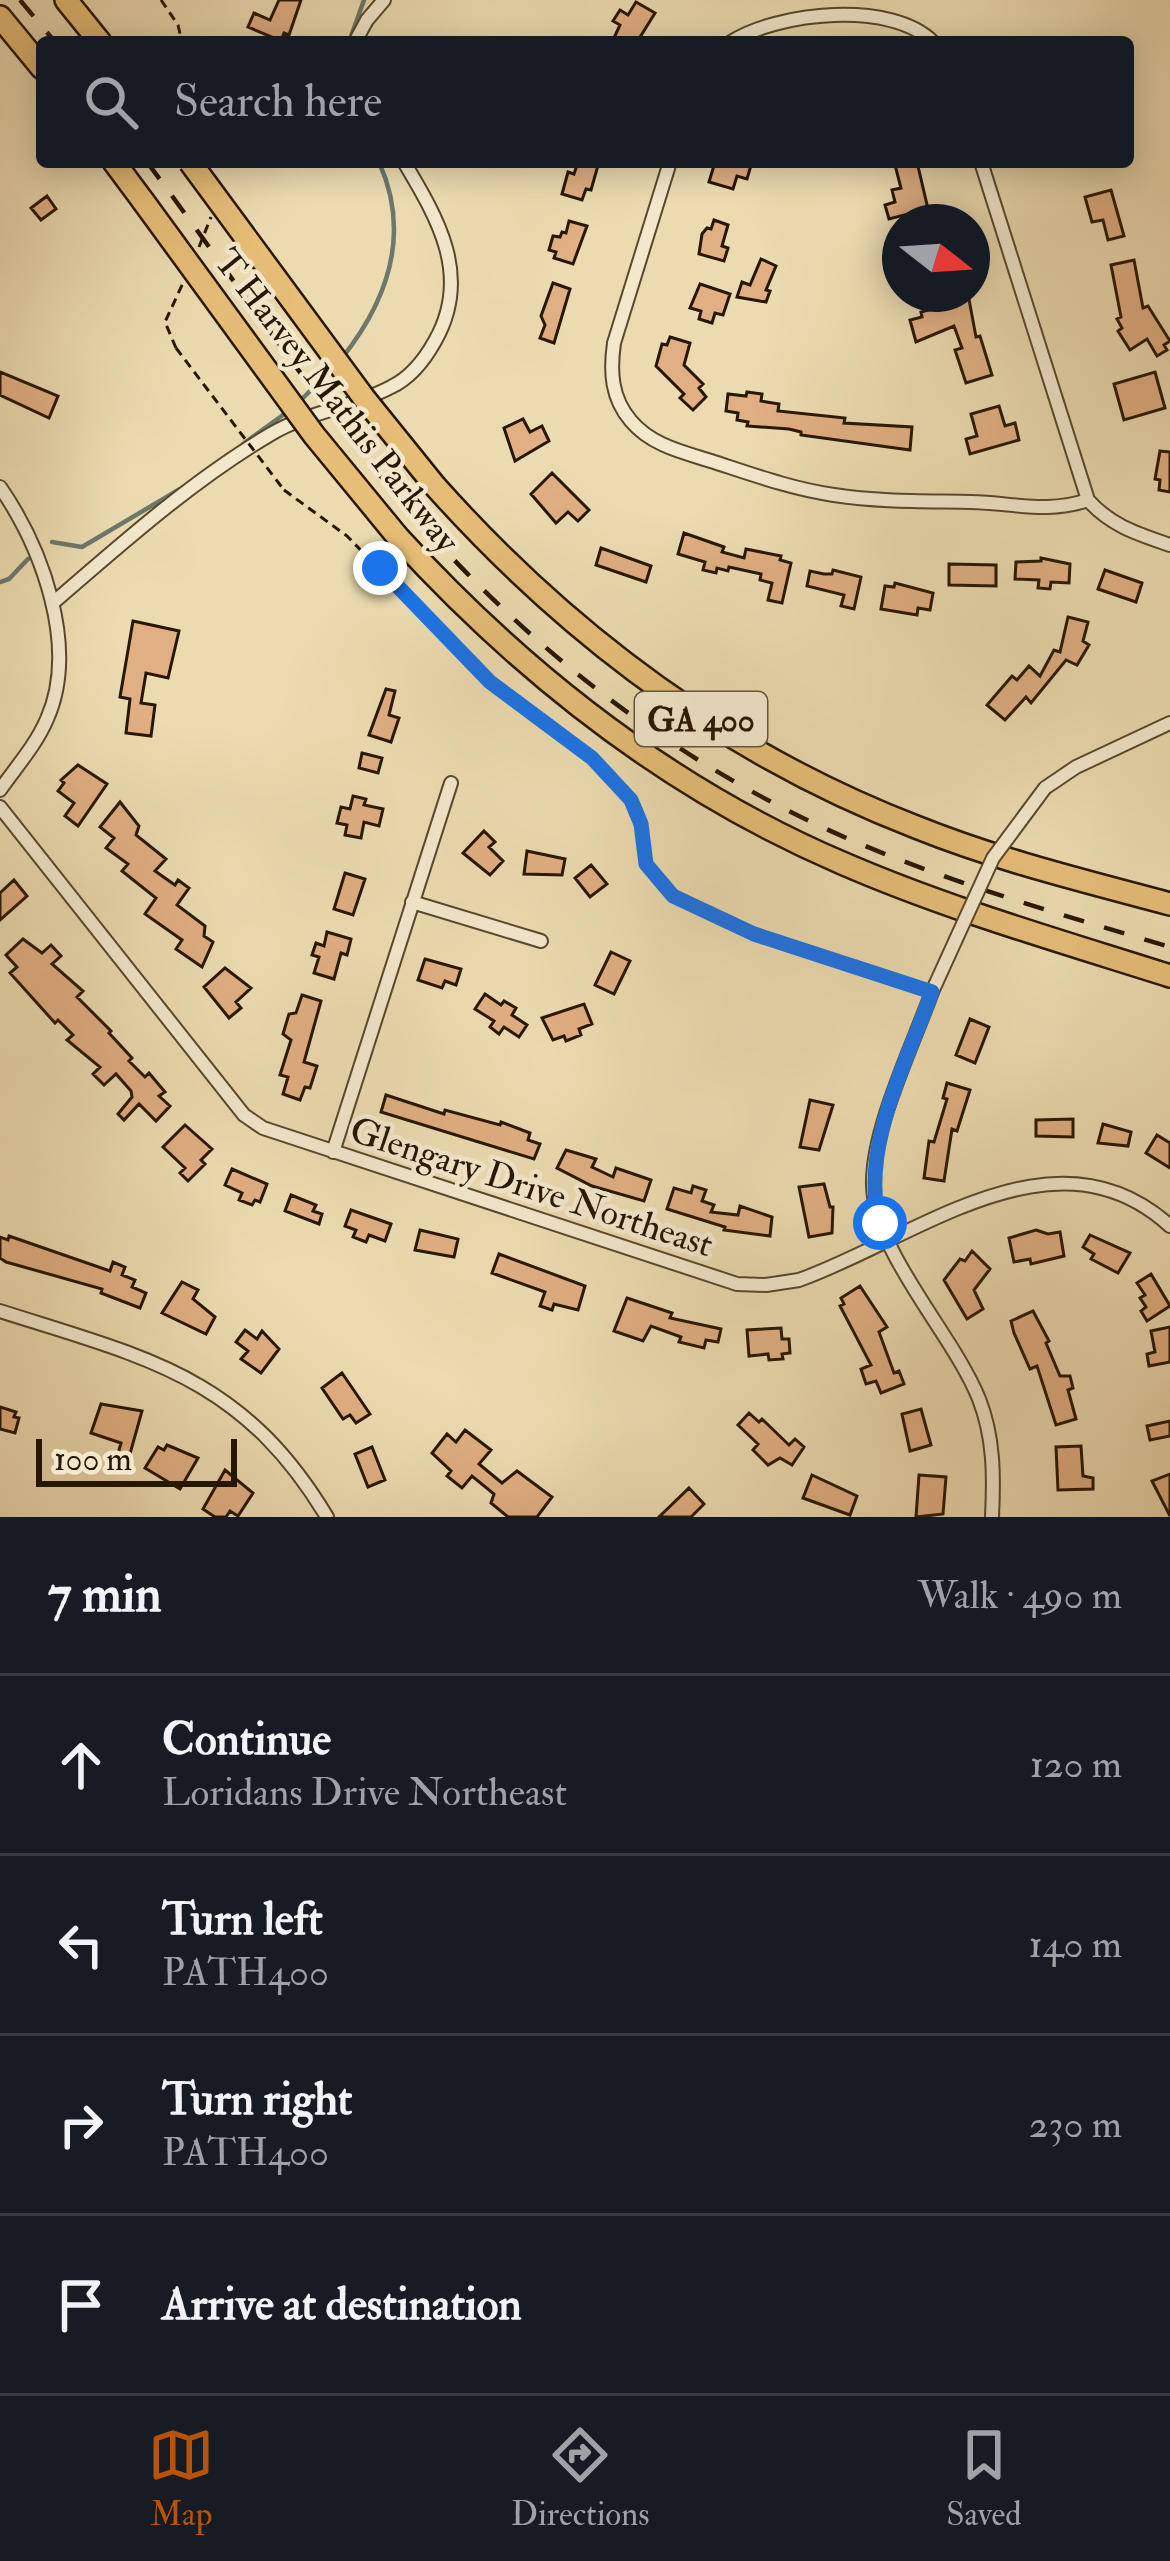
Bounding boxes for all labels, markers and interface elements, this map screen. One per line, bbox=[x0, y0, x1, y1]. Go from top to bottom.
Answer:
search box bbox=[36, 36, 1134, 168]
icon: search bbox=[78, 69, 144, 135]
text: Search here bbox=[174, 74, 382, 130]
north arrow bbox=[882, 204, 990, 312]
street label: T Harvey Mathis Parkway bbox=[204, 240, 470, 563]
route end bbox=[353, 541, 407, 595]
road number: GA 400 bbox=[635, 692, 767, 746]
street label: Glengary Drive Northeast bbox=[344, 1107, 719, 1267]
route start bbox=[853, 1196, 907, 1250]
scale bar bbox=[36, 1433, 237, 1486]
text: 100 m bbox=[54, 1439, 132, 1480]
text: 7 min bbox=[48, 1563, 162, 1627]
text: Walk · 490 m bbox=[917, 1571, 1122, 1620]
text: Continue bbox=[162, 1712, 331, 1768]
icon: ahead bbox=[48, 1732, 114, 1798]
text: 120 m bbox=[1030, 1740, 1122, 1789]
text: Loridans Drive Northeast bbox=[162, 1768, 567, 1817]
text: Turn left bbox=[162, 1892, 323, 1948]
icon: left bbox=[48, 1912, 114, 1978]
text: 140 m bbox=[1029, 1920, 1122, 1969]
text: PATH400 bbox=[162, 1948, 329, 1997]
text: Turn right bbox=[162, 2072, 352, 2128]
icon: right bbox=[48, 2092, 114, 2158]
text: 230 m bbox=[1029, 2100, 1122, 2149]
text: PATH400 bbox=[162, 2128, 329, 2177]
icon: arrive bbox=[48, 2272, 114, 2338]
text: Arrive at destination bbox=[162, 2277, 522, 2333]
tab: Map bbox=[148, 2422, 214, 2535]
tab: Directions bbox=[511, 2422, 650, 2535]
tab: Saved bbox=[946, 2422, 1022, 2535]

